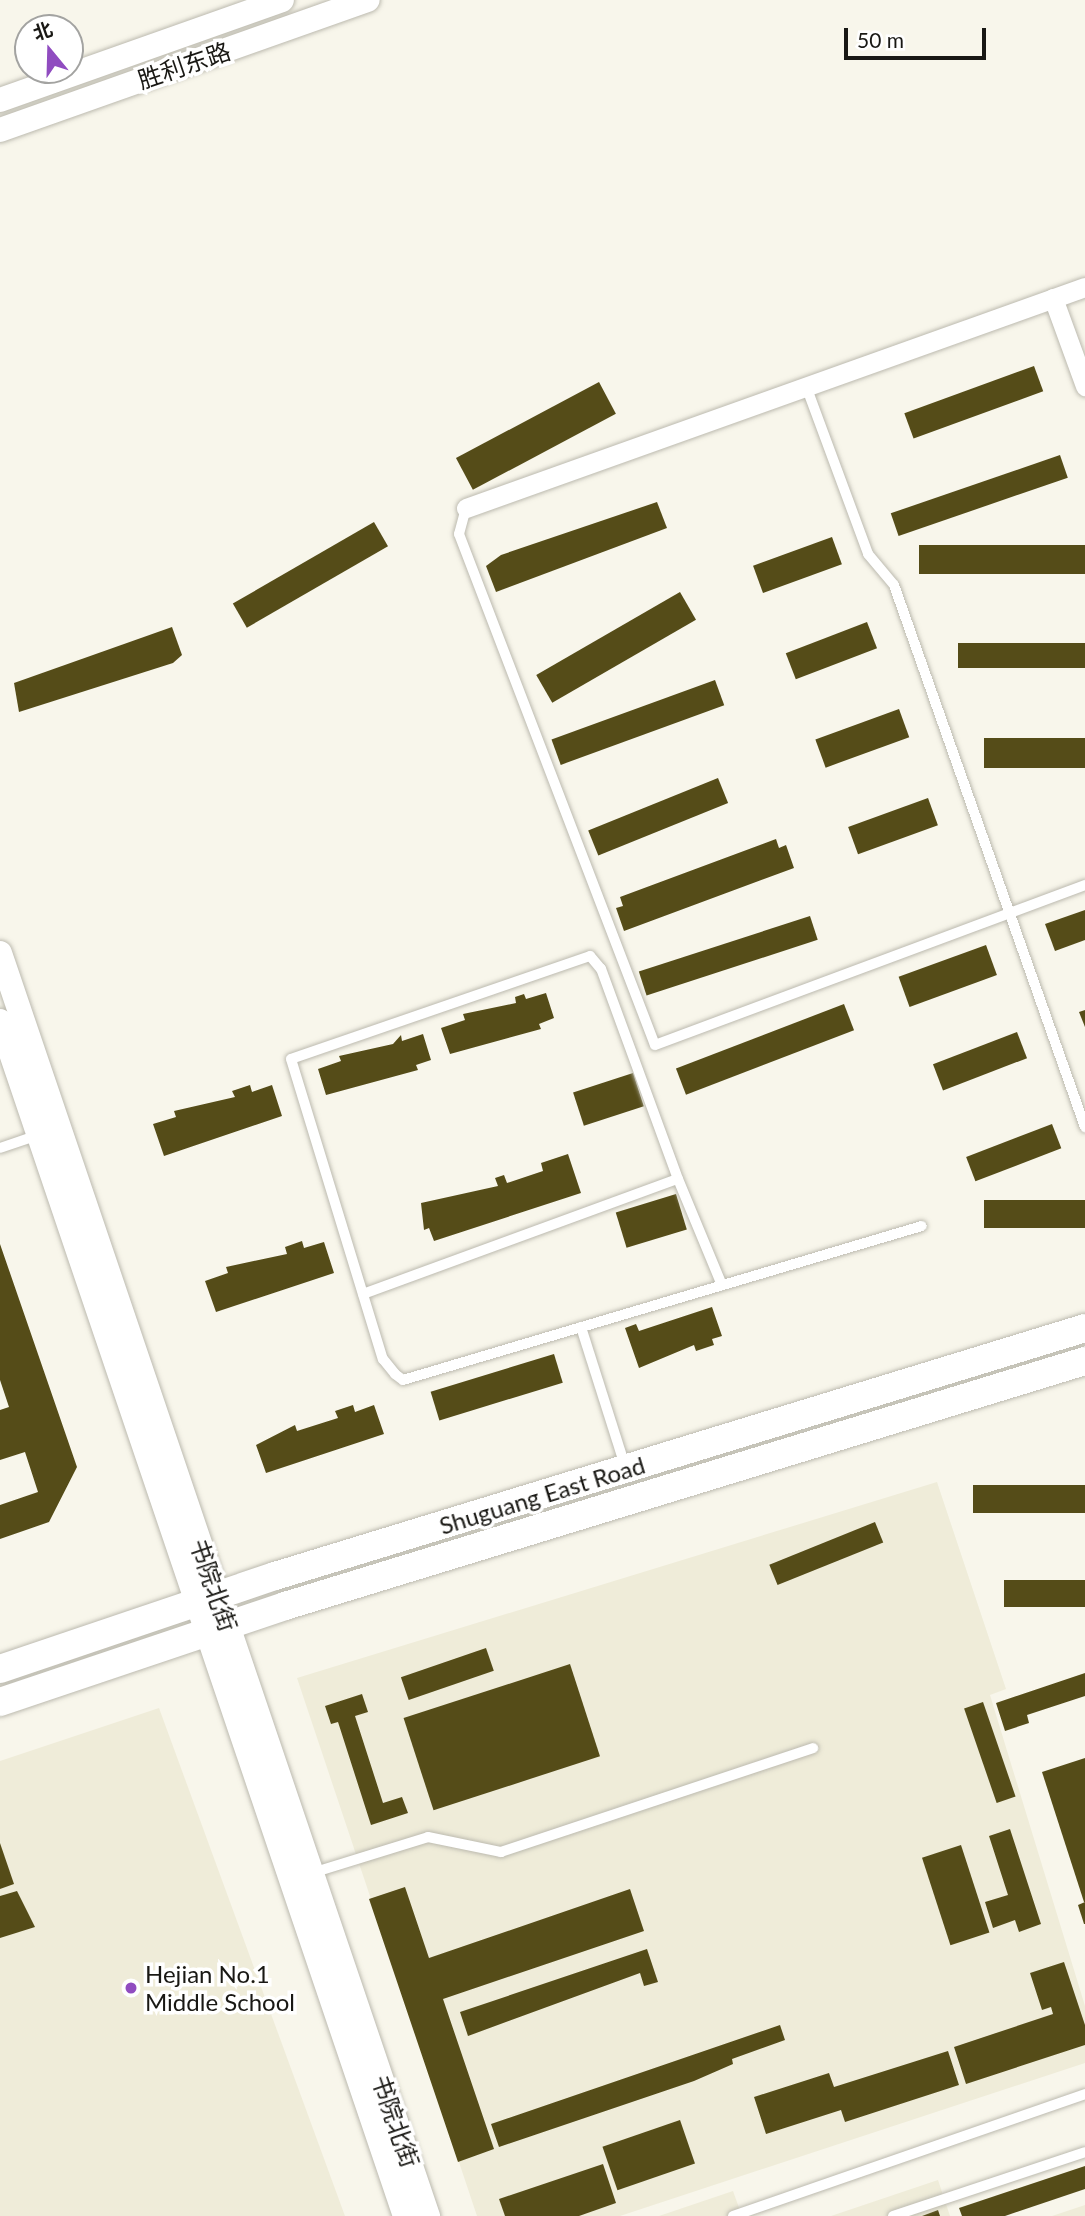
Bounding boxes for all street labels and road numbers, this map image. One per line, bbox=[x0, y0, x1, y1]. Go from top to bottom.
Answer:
street label: 胜利东路 bbox=[134, 36, 234, 94]
street label: Shuguang East Road bbox=[436, 1450, 648, 1540]
street label: 书院北街 bbox=[185, 1535, 243, 1635]
street label: 书院北街 bbox=[367, 2071, 425, 2171]

